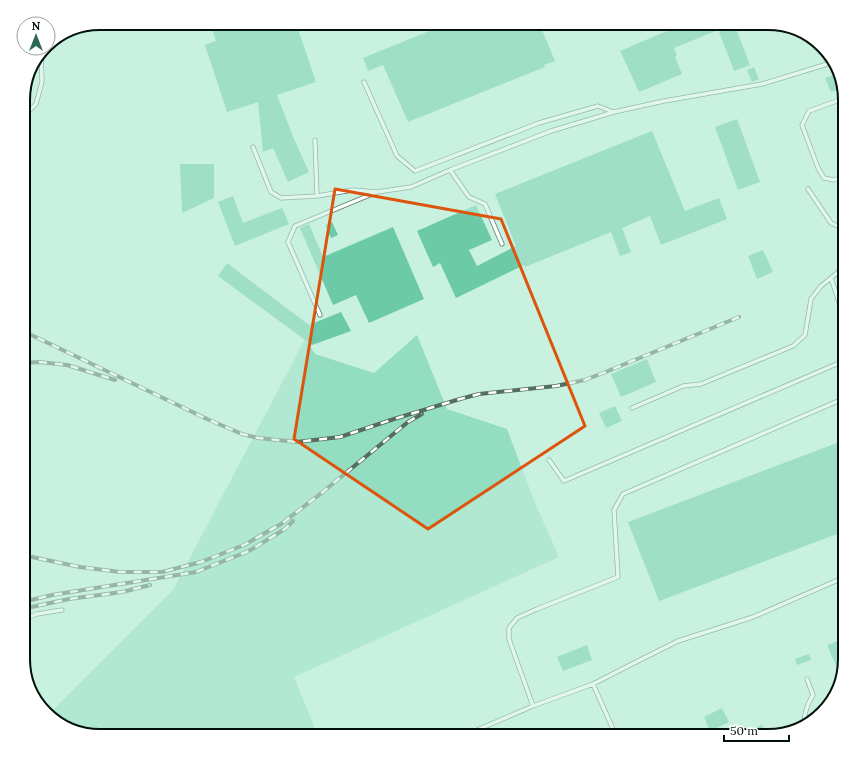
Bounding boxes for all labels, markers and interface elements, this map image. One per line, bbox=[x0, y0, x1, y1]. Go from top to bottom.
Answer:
north arrow bbox=[16, 16, 56, 56]
text: N bbox=[32, 19, 41, 33]
scale bar bbox=[724, 717, 789, 743]
text: 50 m bbox=[730, 723, 758, 738]

